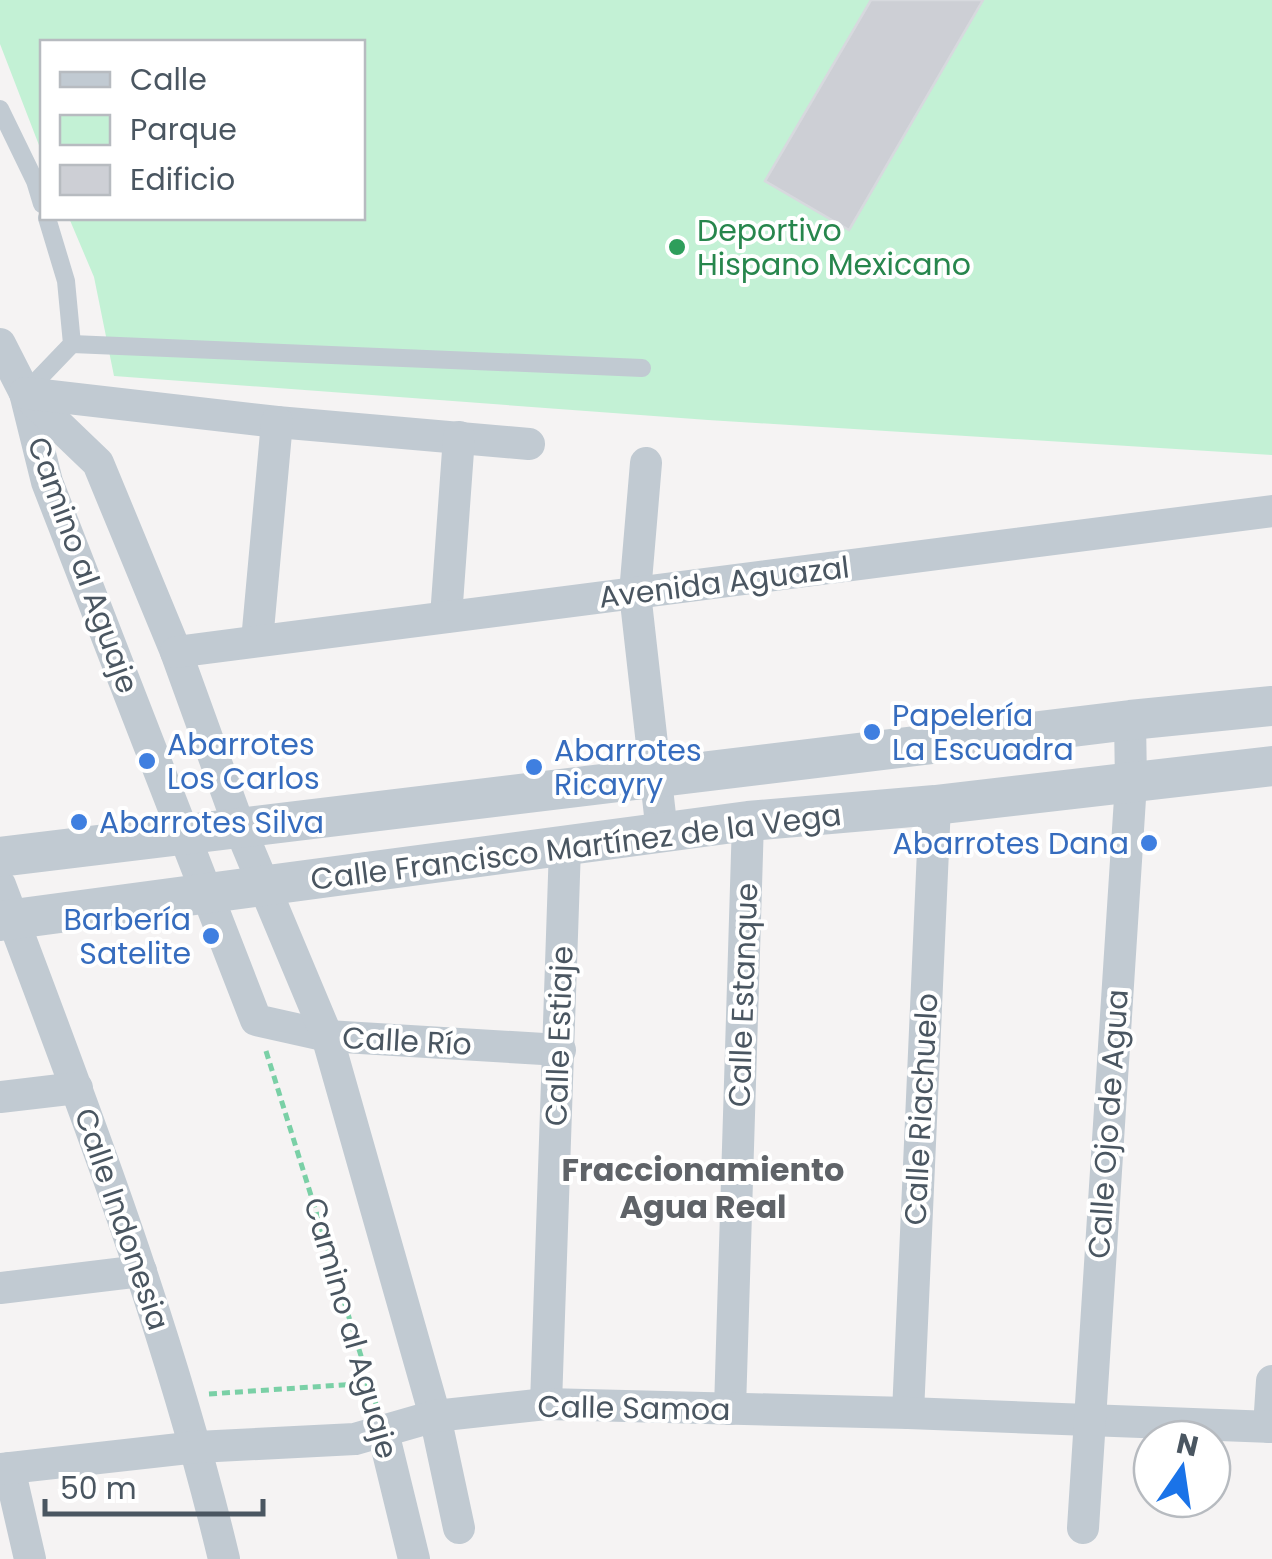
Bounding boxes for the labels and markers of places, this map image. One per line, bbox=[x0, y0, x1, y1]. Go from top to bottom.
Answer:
place label: Deportivo Hispano Mexicano bbox=[697, 209, 971, 286]
marker: Deportivo Hispano Mexicano bbox=[666, 236, 688, 258]
place label: Papelería La Escuadra bbox=[892, 694, 1074, 771]
marker: Papelería La Escuadra bbox=[861, 721, 883, 743]
place label: Abarrotes Los Carlos bbox=[167, 723, 320, 800]
place label: Abarrotes Ricayry bbox=[554, 729, 702, 806]
marker: Abarrotes Los Carlos bbox=[136, 750, 158, 772]
marker: Abarrotes Ricayry bbox=[523, 756, 545, 778]
place label: Abarrotes Silva bbox=[99, 801, 324, 844]
marker: Abarrotes Silva bbox=[68, 811, 90, 833]
place label: Abarrotes Dana bbox=[892, 822, 1129, 865]
marker: Abarrotes Dana bbox=[1138, 832, 1160, 854]
place label: Barbería Satelite bbox=[63, 898, 191, 975]
marker: Barbería Satelite bbox=[200, 925, 222, 947]

